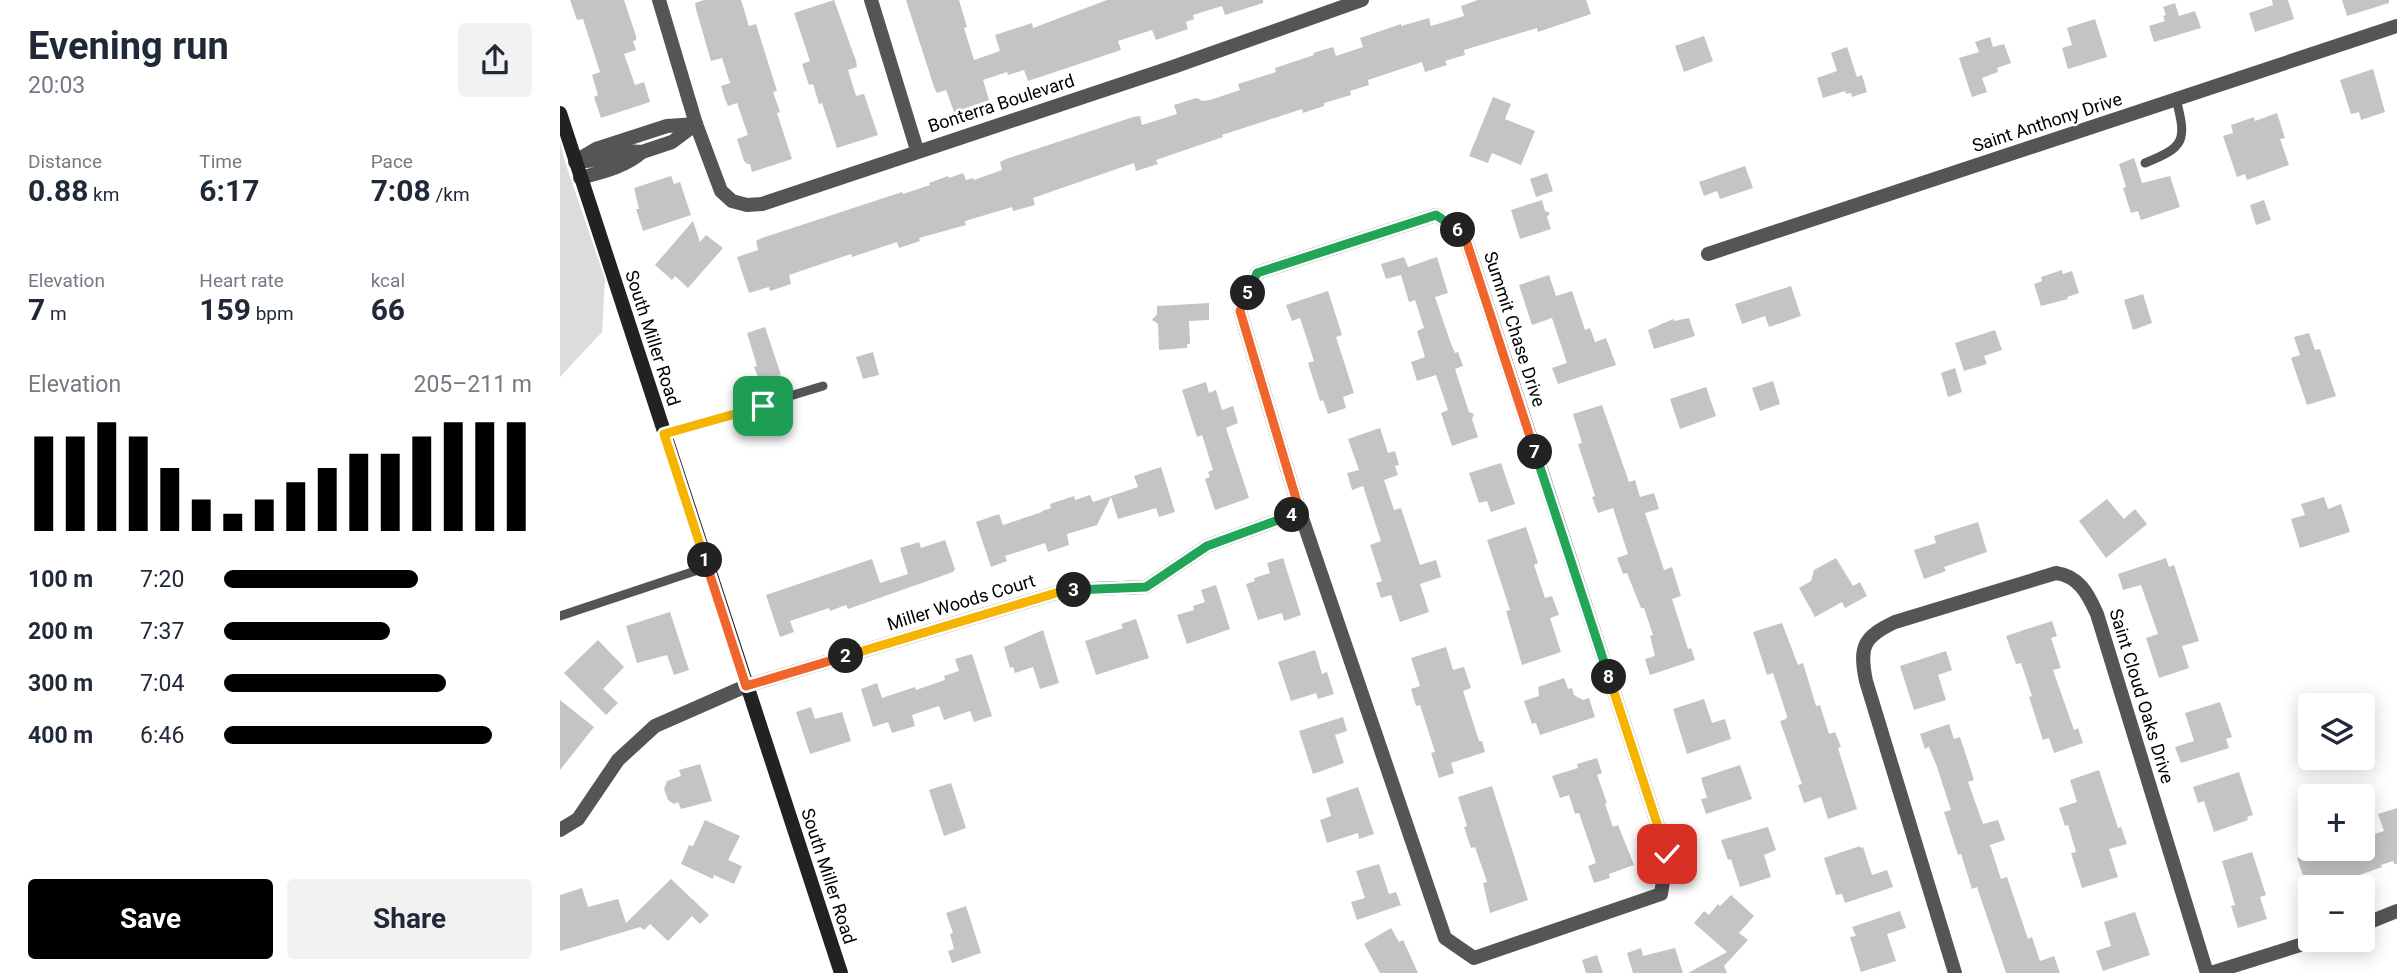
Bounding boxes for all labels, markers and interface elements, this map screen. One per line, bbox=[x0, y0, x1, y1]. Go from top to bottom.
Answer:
button: share bbox=[458, 23, 532, 97]
text: Evening run bbox=[28, 24, 229, 68]
street label: Bonterra Boulevard bbox=[925, 69, 1077, 137]
text: 20:03 bbox=[28, 72, 85, 99]
street label: Saint Anthony Drive bbox=[1969, 88, 2125, 156]
text: Distance bbox=[28, 150, 102, 173]
text: Time bbox=[199, 150, 242, 173]
text: Pace bbox=[371, 150, 413, 173]
text: 0.88 bbox=[28, 173, 88, 208]
text: 6:17 bbox=[199, 173, 259, 208]
text: 7:08 bbox=[371, 173, 431, 208]
text: km bbox=[88, 183, 119, 206]
text: /km bbox=[431, 183, 470, 206]
pin: 6 bbox=[1440, 212, 1476, 247]
text: 6 bbox=[1452, 218, 1463, 241]
street label: Summit Chase Drive bbox=[1480, 249, 1550, 409]
street label: South Miller Road bbox=[621, 268, 685, 408]
text: Elevation bbox=[28, 269, 105, 292]
text: Heart rate bbox=[199, 269, 284, 292]
text: kcal bbox=[371, 269, 405, 292]
pin: 5 bbox=[1230, 276, 1266, 310]
text: 5 bbox=[1242, 281, 1253, 304]
text: 7 bbox=[28, 292, 45, 327]
text: 159 bbox=[199, 292, 251, 327]
text: 66 bbox=[371, 292, 405, 327]
text: m bbox=[45, 302, 67, 325]
text: bpm bbox=[251, 302, 294, 325]
text: Elevation bbox=[28, 371, 121, 398]
text: 205–211 m bbox=[413, 371, 532, 398]
pin bbox=[733, 376, 793, 436]
icon: arrive bbox=[744, 387, 782, 425]
pin: 7 bbox=[1518, 434, 1552, 470]
text: 7 bbox=[1529, 440, 1540, 463]
pin: 4 bbox=[1274, 498, 1310, 532]
text: 4 bbox=[1286, 503, 1297, 526]
pin: 1 bbox=[688, 542, 722, 578]
text: 1 bbox=[699, 548, 710, 571]
text: 100 m bbox=[28, 566, 93, 593]
text: 7:20 bbox=[140, 566, 184, 593]
street label: Miller Woods Court bbox=[885, 569, 1038, 634]
pin: 3 bbox=[1056, 572, 1092, 608]
text: 3 bbox=[1068, 578, 1079, 601]
street label: Saint Cloud Oaks Drive bbox=[2105, 606, 2179, 786]
text: 200 m bbox=[28, 618, 93, 645]
text: 7:37 bbox=[140, 618, 184, 645]
pin: 2 bbox=[828, 638, 864, 674]
text: 2 bbox=[840, 644, 851, 667]
pin: 8 bbox=[1592, 660, 1626, 694]
text: 8 bbox=[1603, 665, 1614, 688]
text: 300 m bbox=[28, 670, 93, 697]
text: 7:04 bbox=[140, 670, 184, 697]
map controls bbox=[2298, 693, 2375, 952]
button: layers bbox=[2298, 693, 2375, 770]
text: 400 m bbox=[28, 722, 93, 749]
text: 6:46 bbox=[140, 722, 184, 749]
button: + bbox=[2298, 784, 2375, 861]
street label: South Miller Road bbox=[797, 806, 861, 946]
pin bbox=[1637, 824, 1697, 884]
icon: check bbox=[1648, 835, 1686, 873]
button: − bbox=[2298, 875, 2375, 952]
button: Save bbox=[28, 879, 273, 959]
button: Share bbox=[287, 879, 532, 959]

